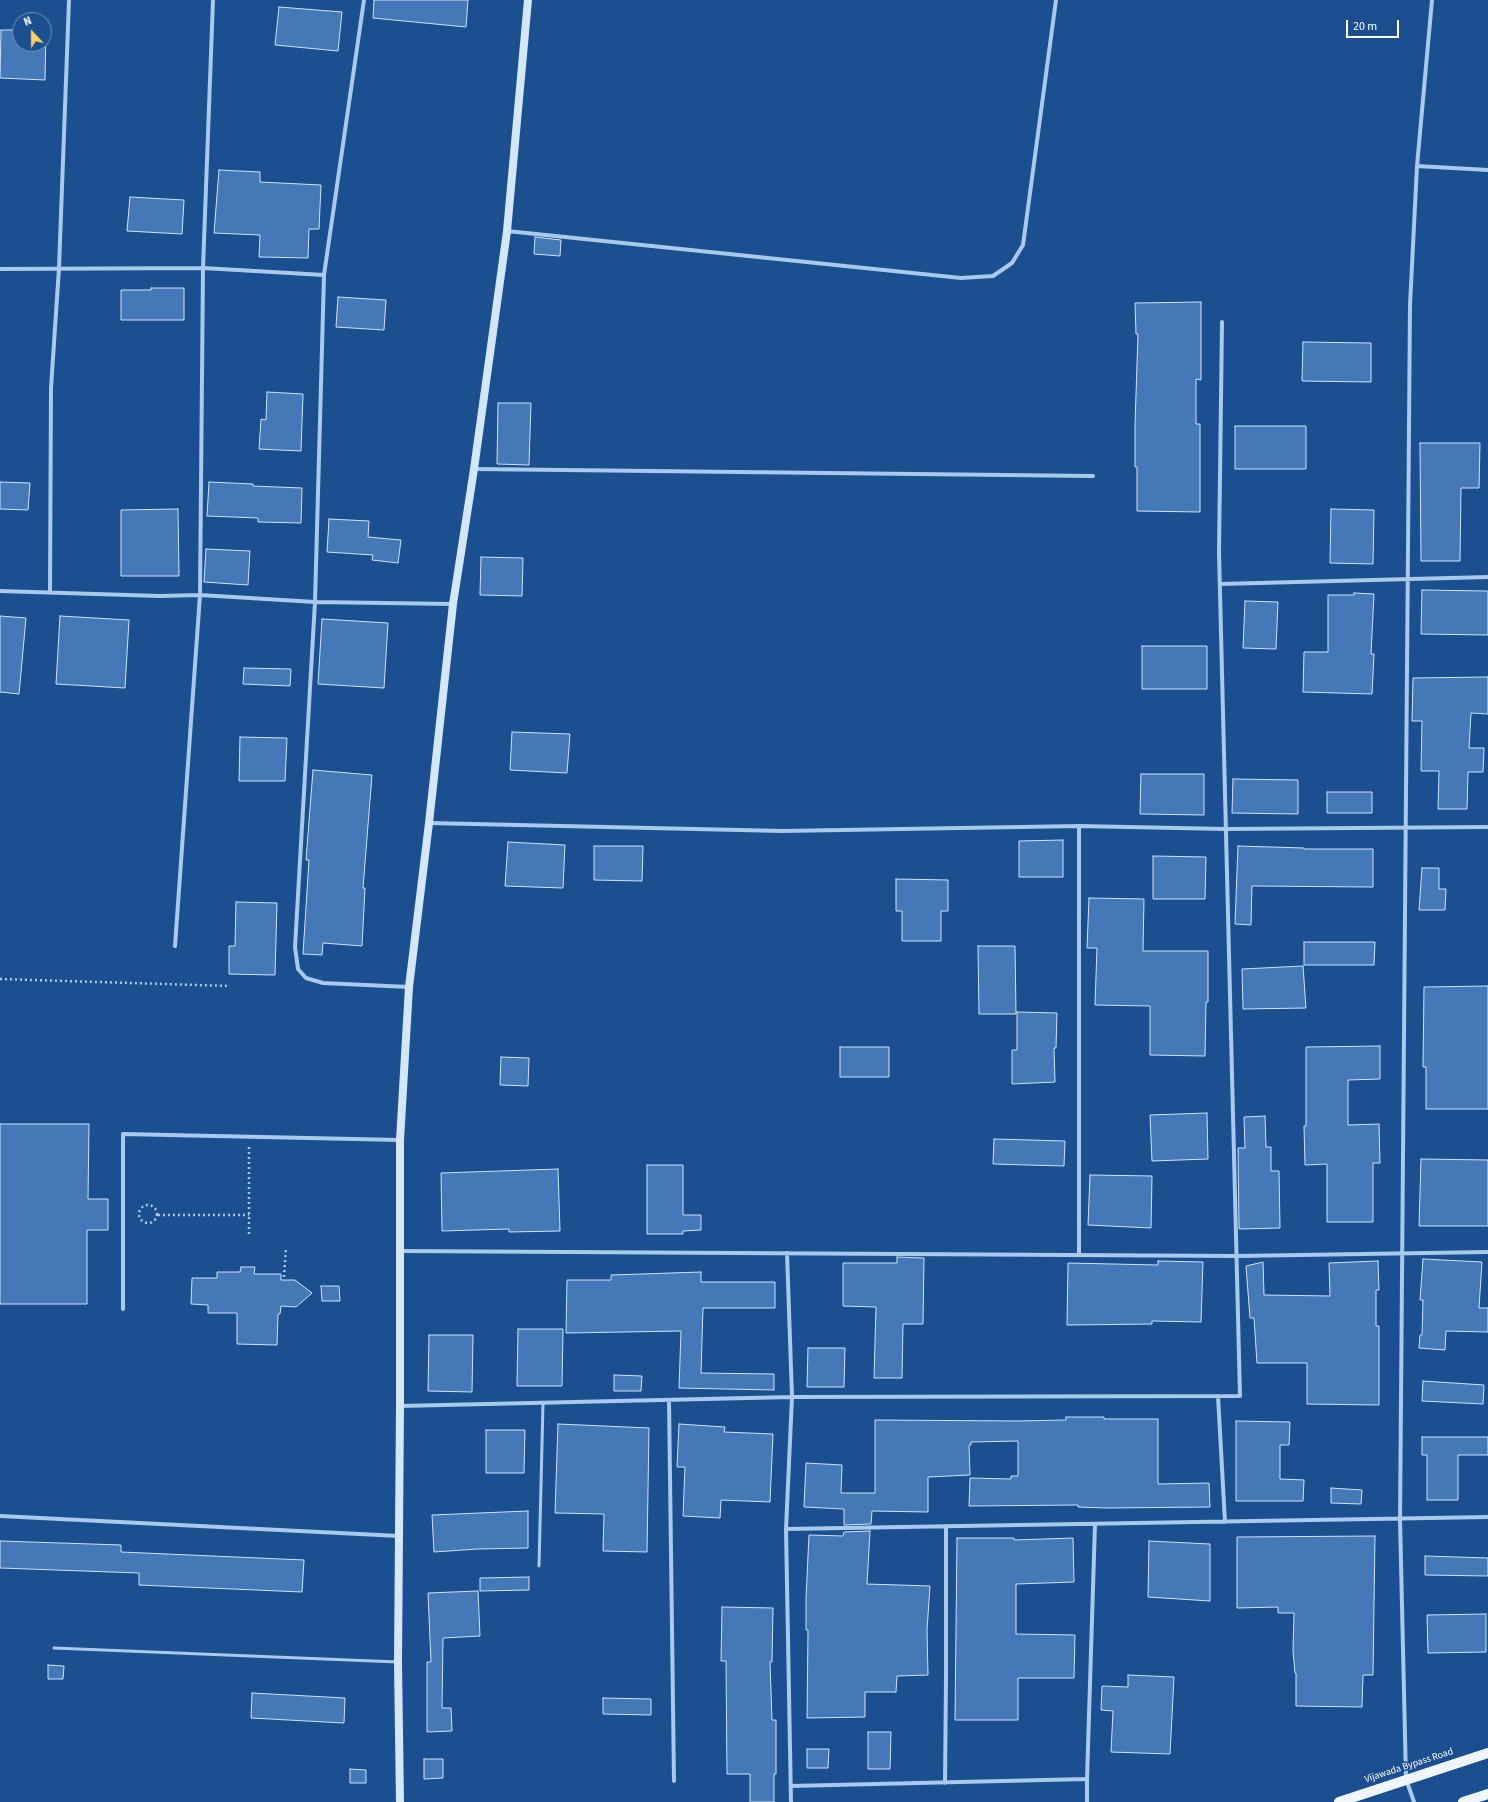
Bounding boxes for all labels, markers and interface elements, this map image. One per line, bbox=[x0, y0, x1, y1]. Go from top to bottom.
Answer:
north arrow bbox=[12, 12, 52, 52]
scale bar bbox=[1348, 12, 1401, 38]
text: N bbox=[21, 13, 34, 30]
text: 20 m bbox=[1353, 18, 1377, 35]
street label: Vijawada Bypass Road bbox=[1363, 1746, 1455, 1786]

